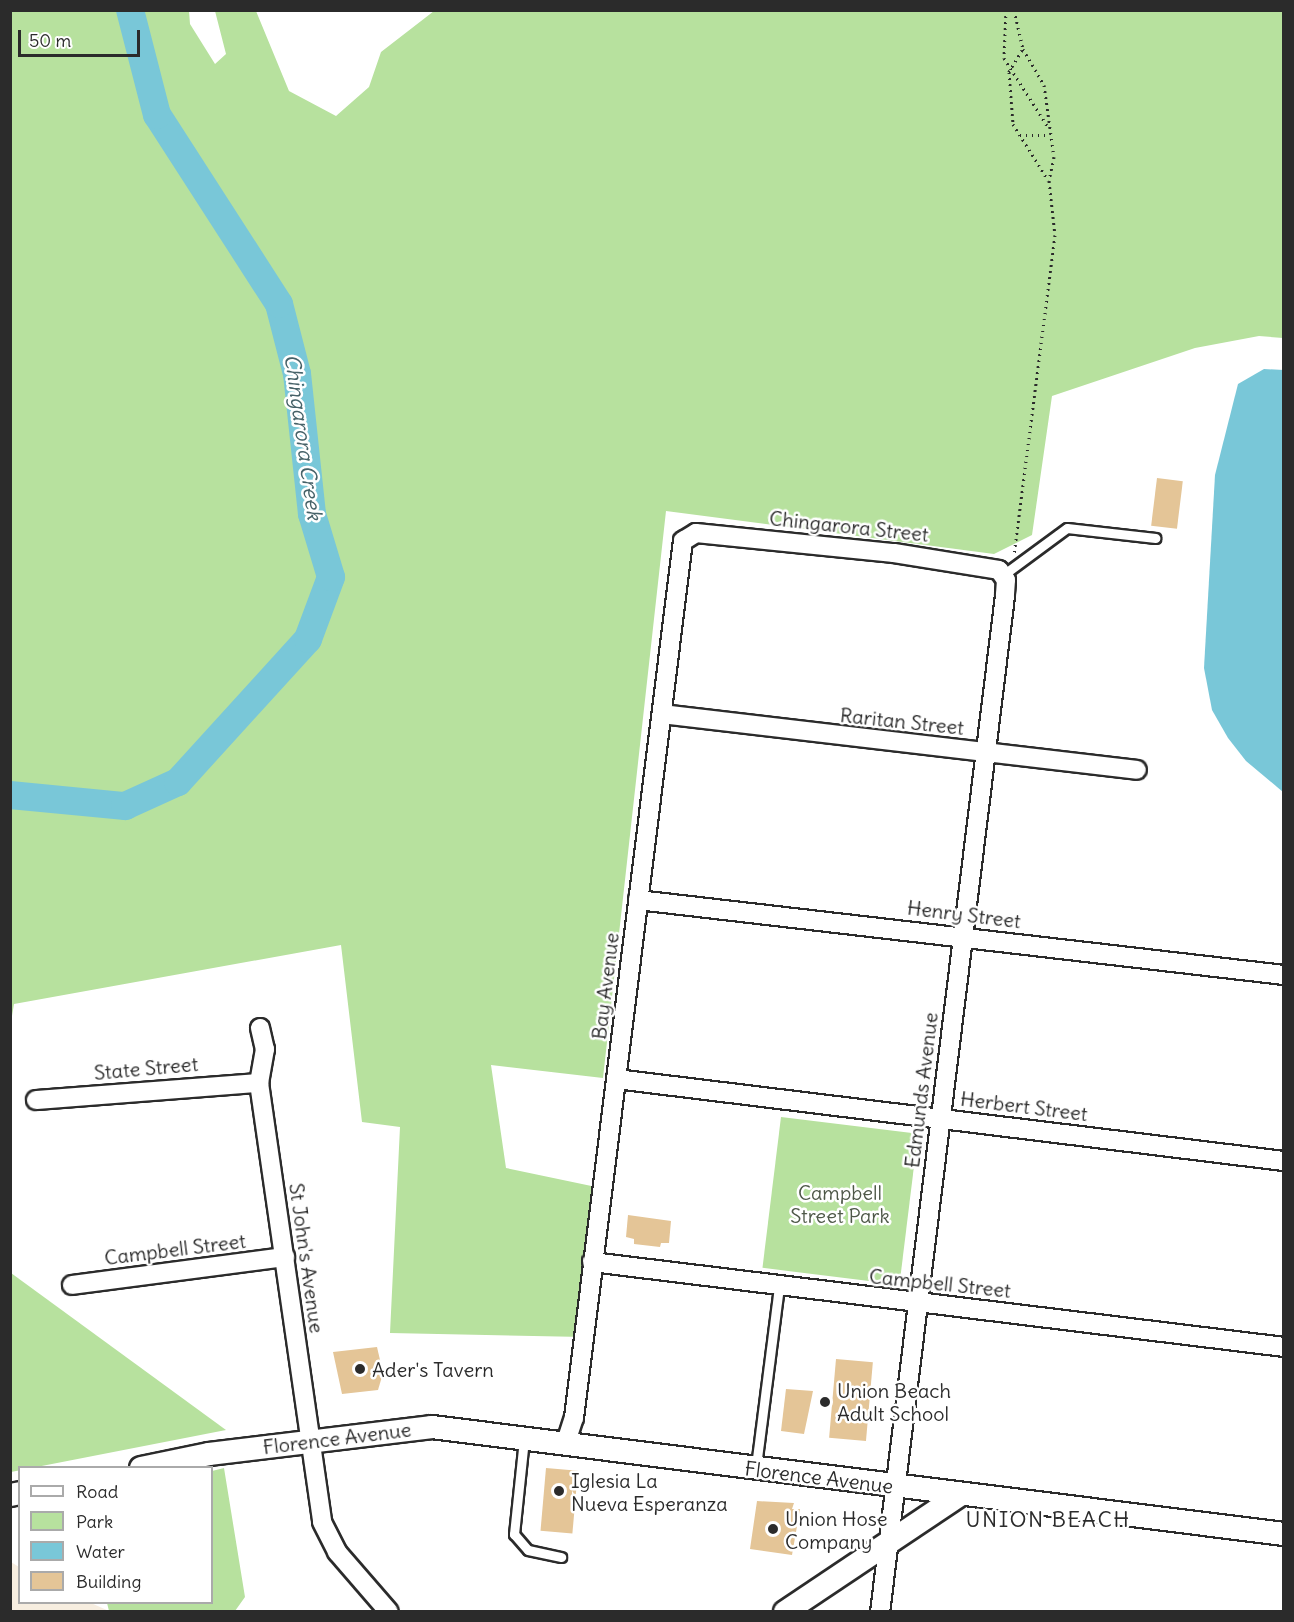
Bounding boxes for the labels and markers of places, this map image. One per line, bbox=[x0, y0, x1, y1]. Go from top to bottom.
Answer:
place label: Ader's Tavern bbox=[372, 1357, 494, 1381]
marker: Ader's Tavern bbox=[353, 1362, 367, 1376]
place label: Union Beach Adult School bbox=[837, 1378, 951, 1425]
marker: Union Beach Adult School bbox=[818, 1395, 832, 1409]
place label: Iglesia La Nueva Esperanza bbox=[571, 1468, 728, 1515]
marker: Iglesia La Nueva Esperanza bbox=[552, 1484, 566, 1498]
place label: Union Hose Company bbox=[785, 1506, 888, 1553]
marker: Union Hose Company bbox=[766, 1522, 780, 1536]

